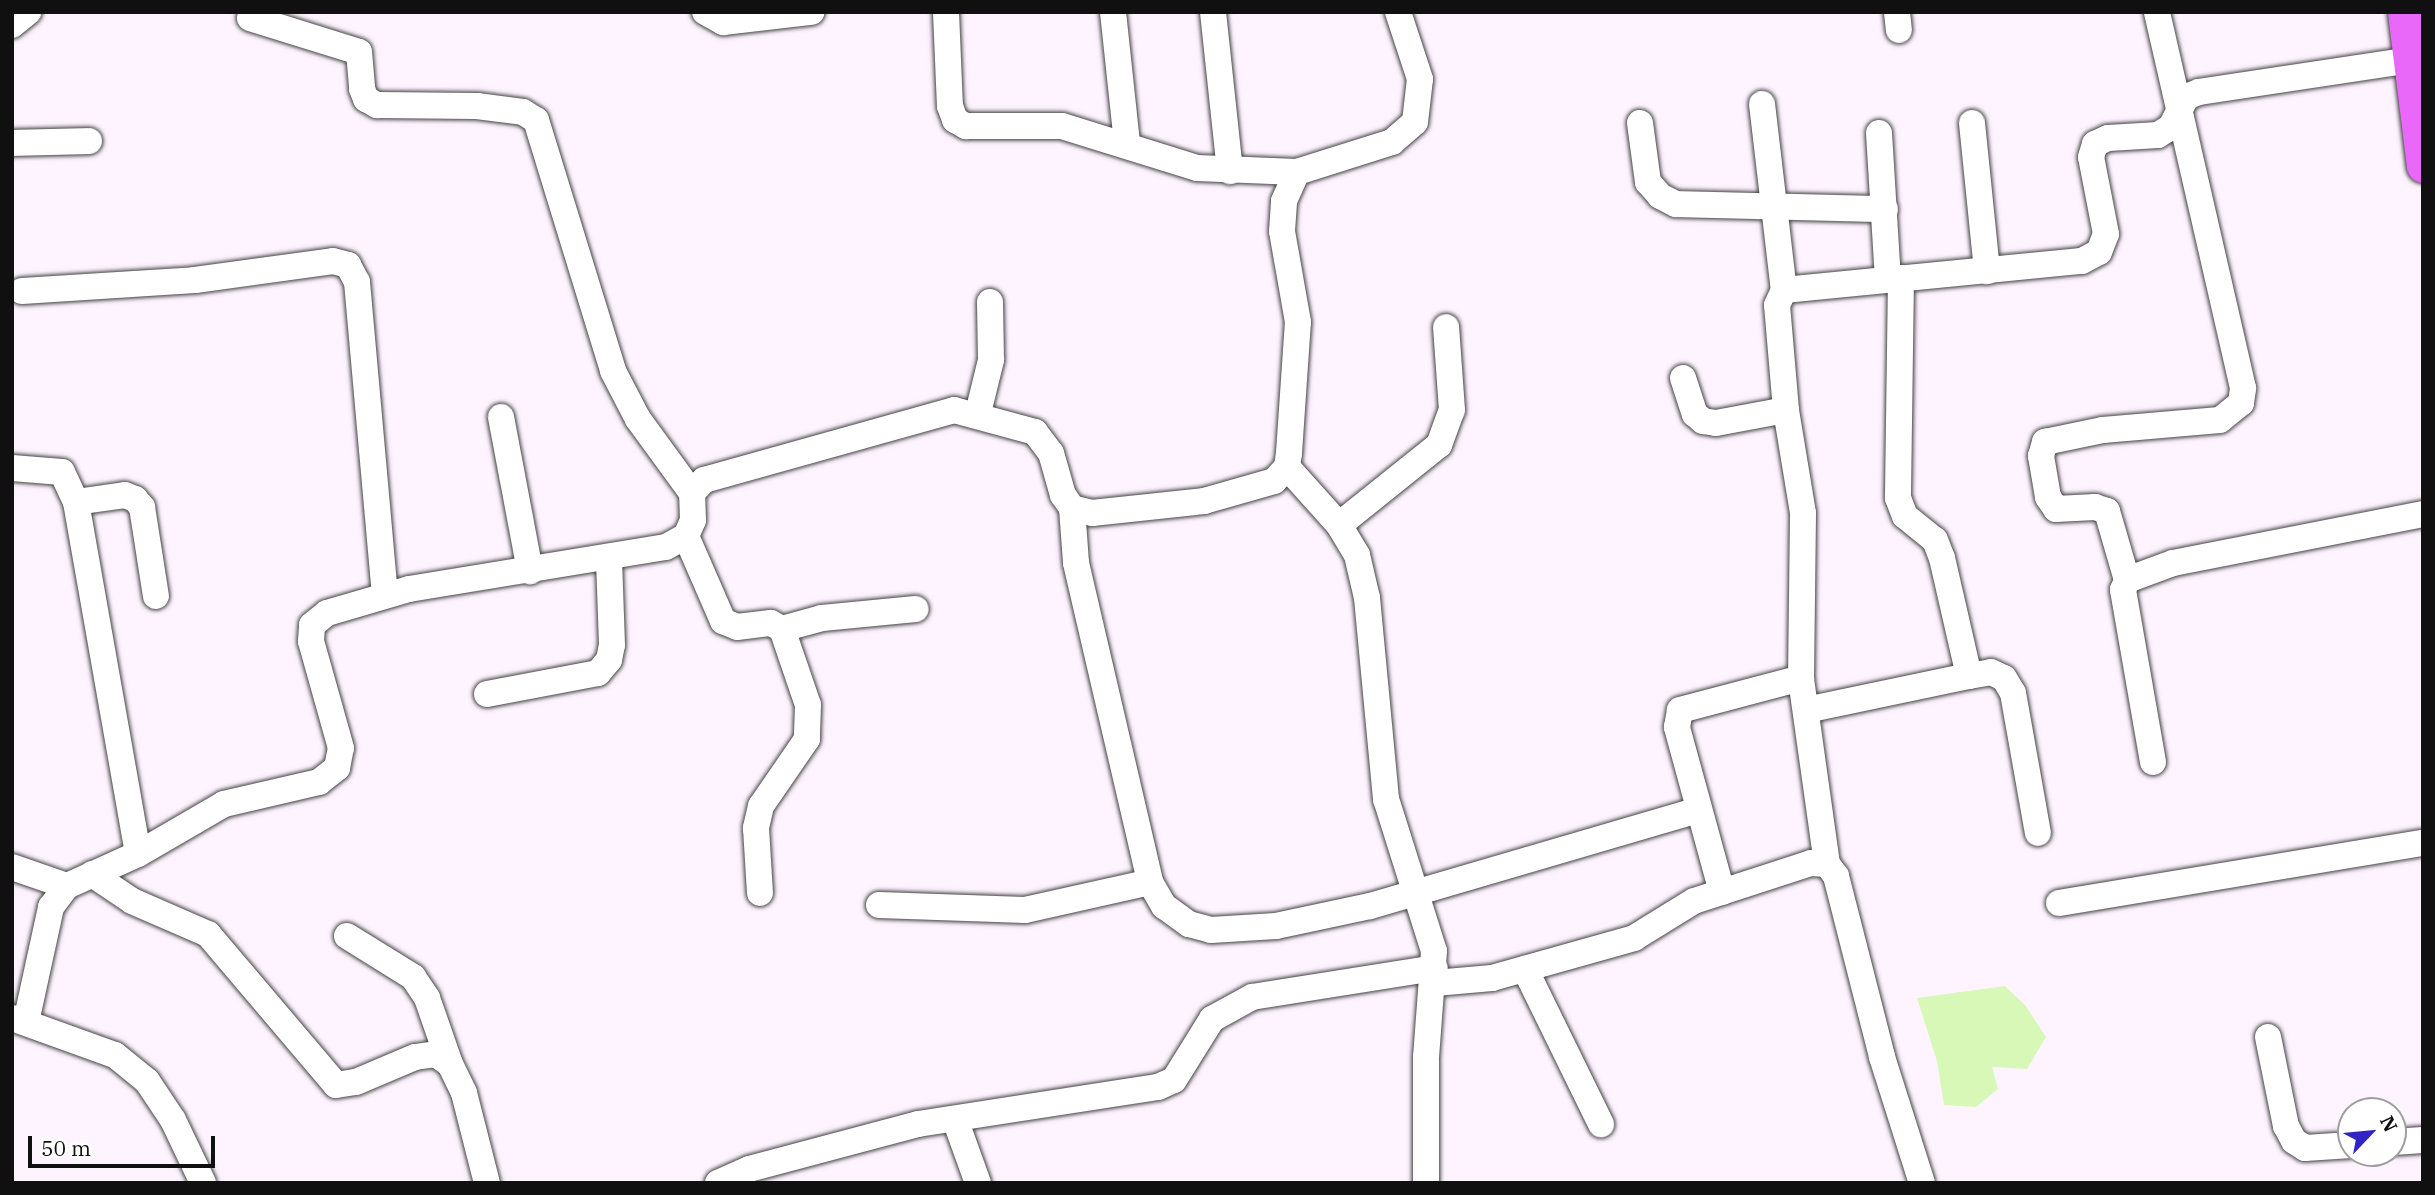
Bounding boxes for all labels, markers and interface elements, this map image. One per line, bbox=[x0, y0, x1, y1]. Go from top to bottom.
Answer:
north arrow bbox=[2337, 1097, 2407, 1167]
text: N bbox=[2375, 1112, 2403, 1136]
scale bar bbox=[32, 1122, 219, 1166]
text: 50 m bbox=[41, 1134, 91, 1162]

